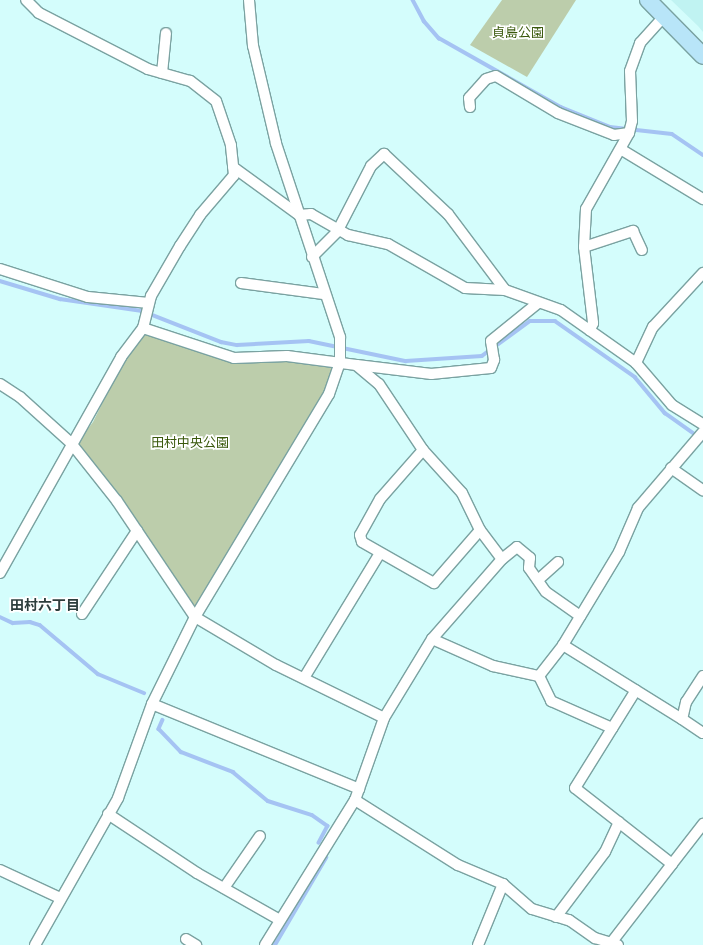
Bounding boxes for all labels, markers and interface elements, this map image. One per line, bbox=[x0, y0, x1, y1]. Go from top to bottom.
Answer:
park label: 貞島公園 bbox=[492, 25, 544, 41]
park label: 田村中央公園 bbox=[151, 435, 229, 451]
district label: 田村六丁目 bbox=[10, 597, 80, 613]

